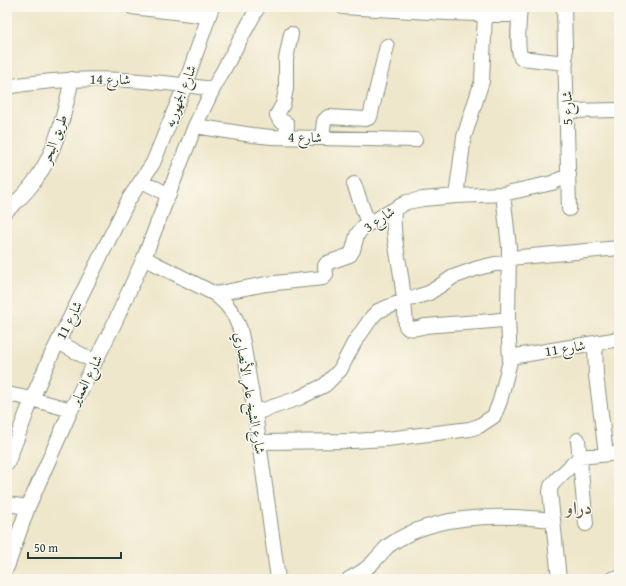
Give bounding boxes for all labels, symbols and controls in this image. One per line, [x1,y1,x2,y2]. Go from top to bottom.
street label: شارع الجمهوريه [159,62,203,131]
street label: شارع 14 [89,69,131,91]
street label: شارع 5 [557,91,579,125]
street label: طريق البحر [35,112,72,168]
street label: شارع 4 [288,127,322,149]
street label: شارع 3 [359,201,400,238]
street label: شارع 11 [51,297,89,344]
street label: شارع الشيخ عامر الأنصاري [226,330,271,456]
street label: شارع 11 [543,335,587,363]
street label: شارع العماير [64,351,109,411]
district label: دراو [564,494,592,521]
scale bar [28,534,121,560]
text: 50 m [34,539,58,556]

